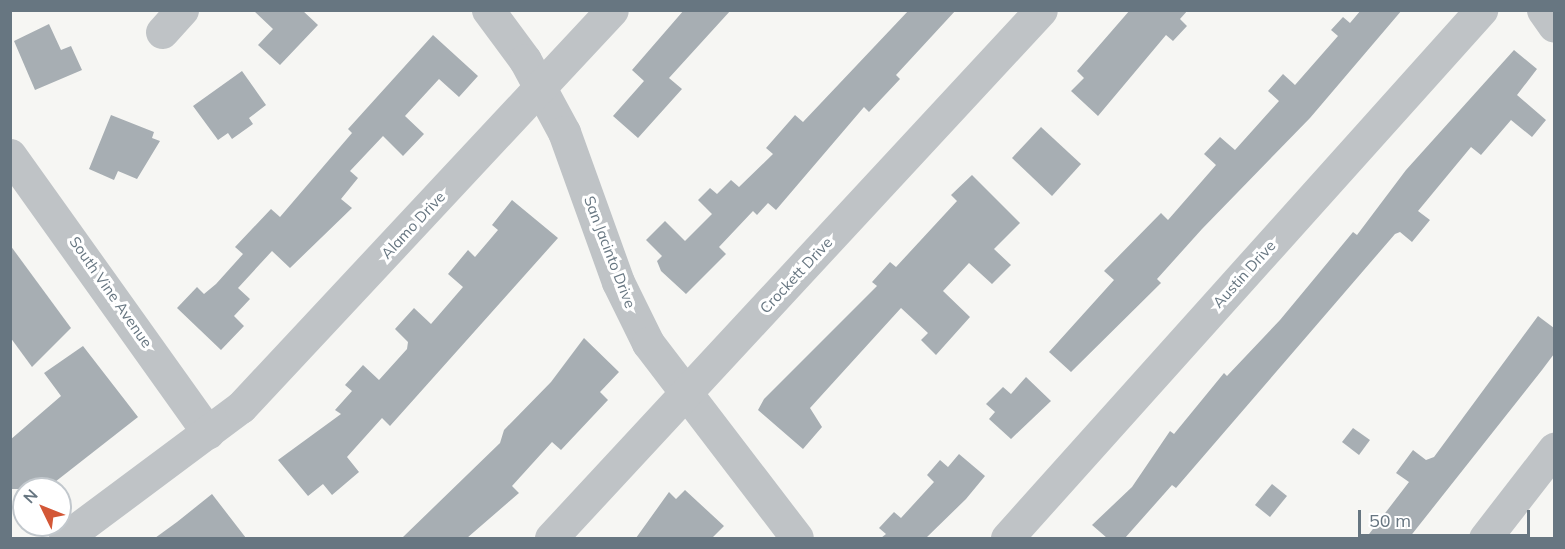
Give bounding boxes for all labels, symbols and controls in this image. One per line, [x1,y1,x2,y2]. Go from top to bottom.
street label: Alamo Drive [377,188,449,262]
street label: San Jacinto Drive [580,193,640,311]
street label: South Vine Avenue [66,233,156,351]
street label: Crockett Drive [756,233,836,317]
street label: Austin Drive [1209,236,1279,312]
north arrow [12,477,72,537]
text: N [19,485,42,507]
scale bar [1361,498,1534,536]
text: 50 m [1369,509,1411,532]

